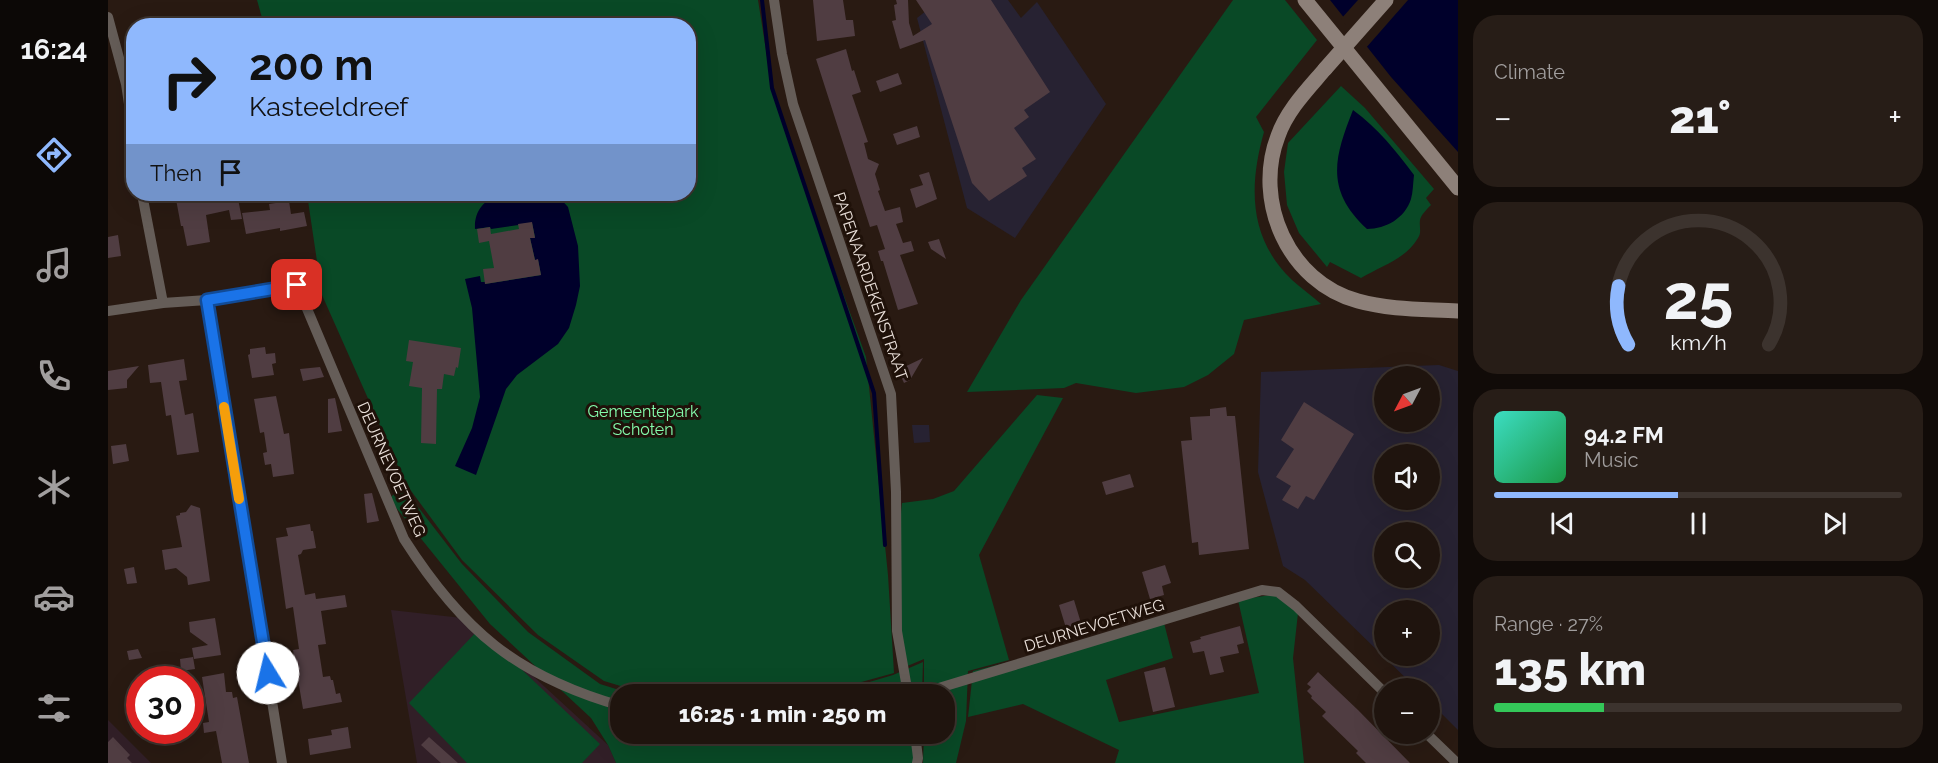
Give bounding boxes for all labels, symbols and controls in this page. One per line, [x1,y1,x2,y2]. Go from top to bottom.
text: 16:24 [20,34,88,65]
text: 200 m [249,41,373,90]
icon: right [150,42,228,120]
text: Climate [1494,60,1565,84]
text: Kasteeldreef [249,91,408,122]
text: 21° [1669,91,1731,144]
text: − [1494,98,1512,137]
text: + [1888,98,1902,137]
icon: directions [33,134,75,176]
icon: arrive [214,156,247,189]
text: Then [150,160,202,186]
street label: PAPENAARDEKENSTRAAT [829,190,912,383]
icon: music [33,244,75,286]
pin [271,259,322,310]
text: 25 [1663,260,1733,334]
icon: arrive [280,268,313,301]
text: km/h [1670,330,1726,355]
icon: phone [33,355,75,397]
north arrow [1374,366,1440,432]
map controls [1374,366,1440,744]
street label: DEURNEVOETWEG [353,399,430,540]
park label: Gemeentepark Schoten [588,402,699,439]
text: 94.2 FM [1584,422,1664,448]
button: sound [1374,444,1440,510]
text: Music [1584,448,1638,472]
icon: climate [33,466,75,508]
icon: previous [1546,507,1579,540]
icon: pause [1682,507,1715,540]
icon: next [1818,507,1851,540]
button: search [1374,522,1440,588]
icon: car [33,576,75,618]
street label: DEURNEVOETWEG [1022,595,1166,656]
button: + [1374,600,1440,666]
text: Range · 27% [1494,612,1603,636]
position arrow [236,641,300,705]
text: 135 km [1494,643,1646,696]
speed limit sign: 30 [126,666,204,744]
button: − [1374,678,1440,744]
icon: filters [33,687,75,729]
text: 16:25 · 1 min · 250 m [679,701,886,727]

